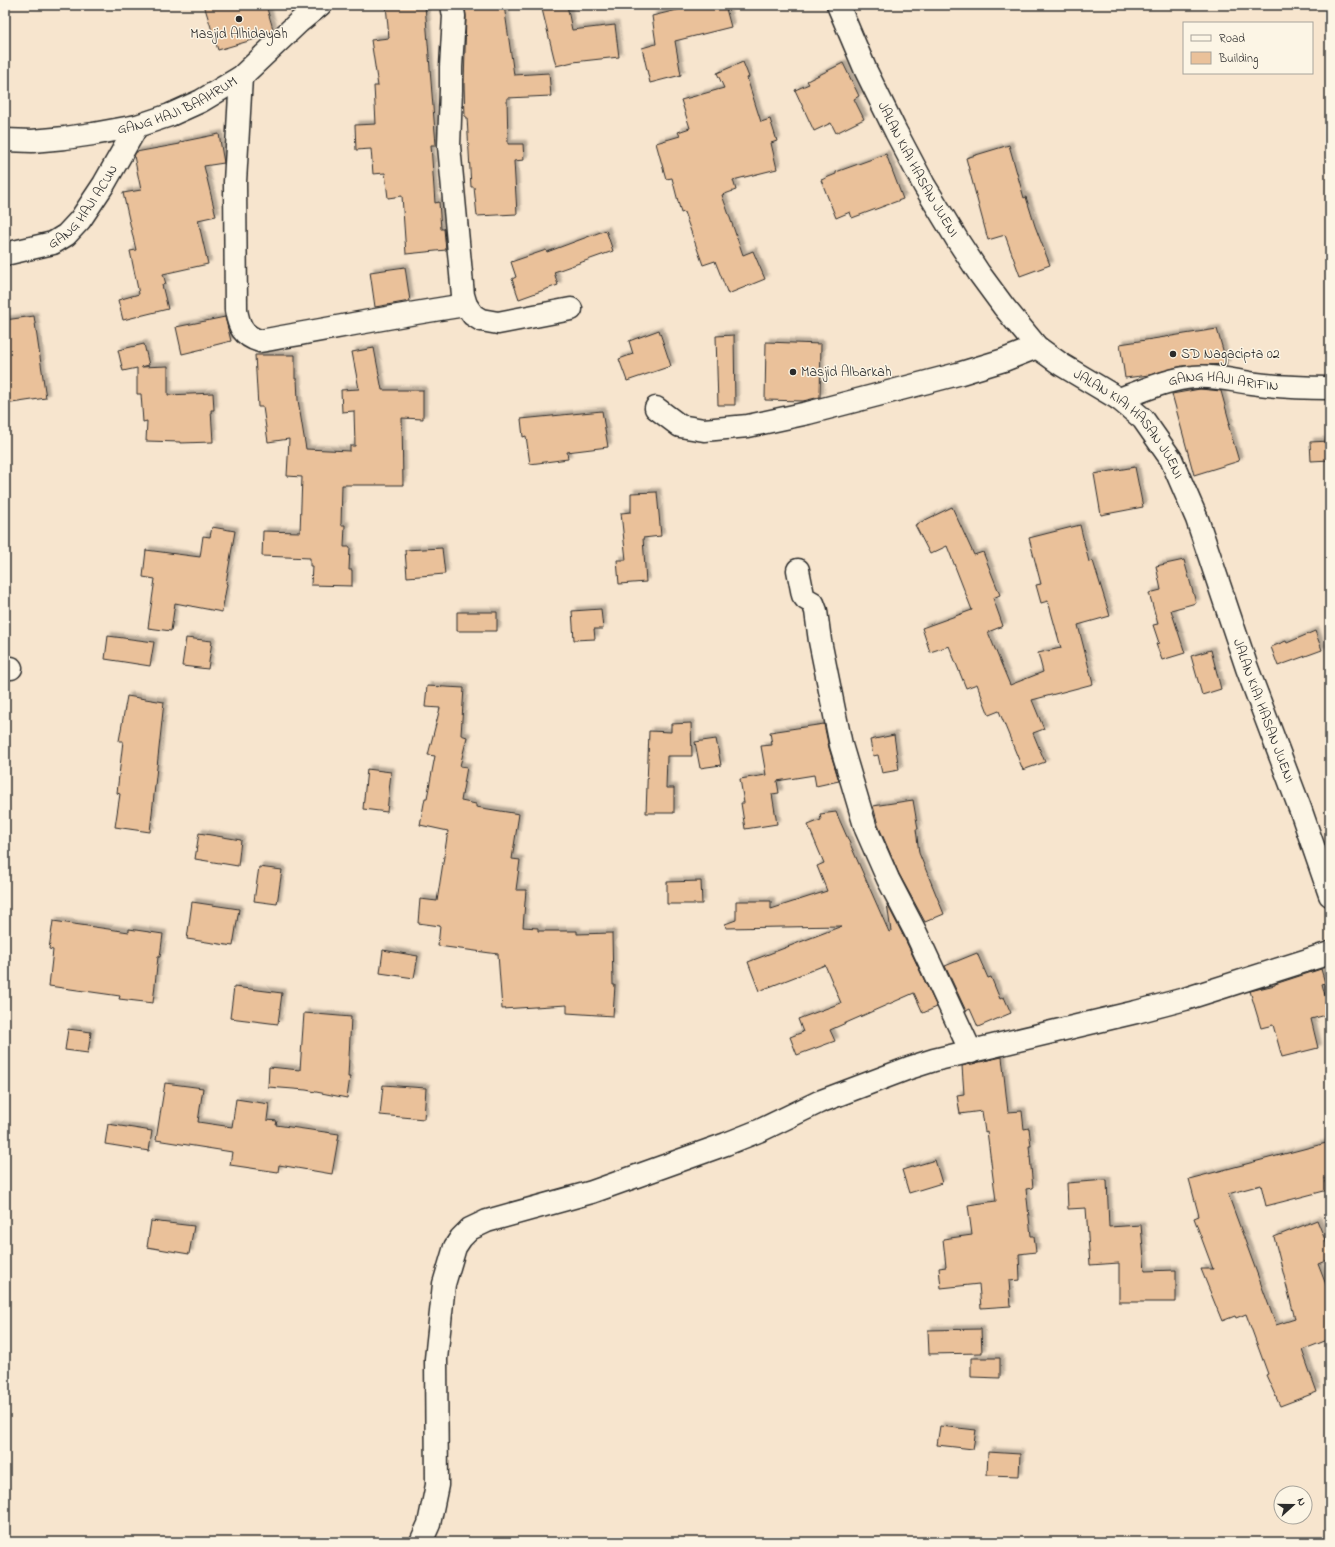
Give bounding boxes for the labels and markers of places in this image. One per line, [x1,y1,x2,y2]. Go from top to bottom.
marker: Masjid Alhidayah [234,14,244,24]
place label: Masjid Alhidayah [190,24,288,46]
place label: SD Nagacipta 02 [1181,344,1280,366]
marker: SD Nagacipta 02 [1168,349,1178,359]
place label: Masjid Albarkah [801,362,891,383]
marker: Masjid Albarkah [788,367,798,377]

